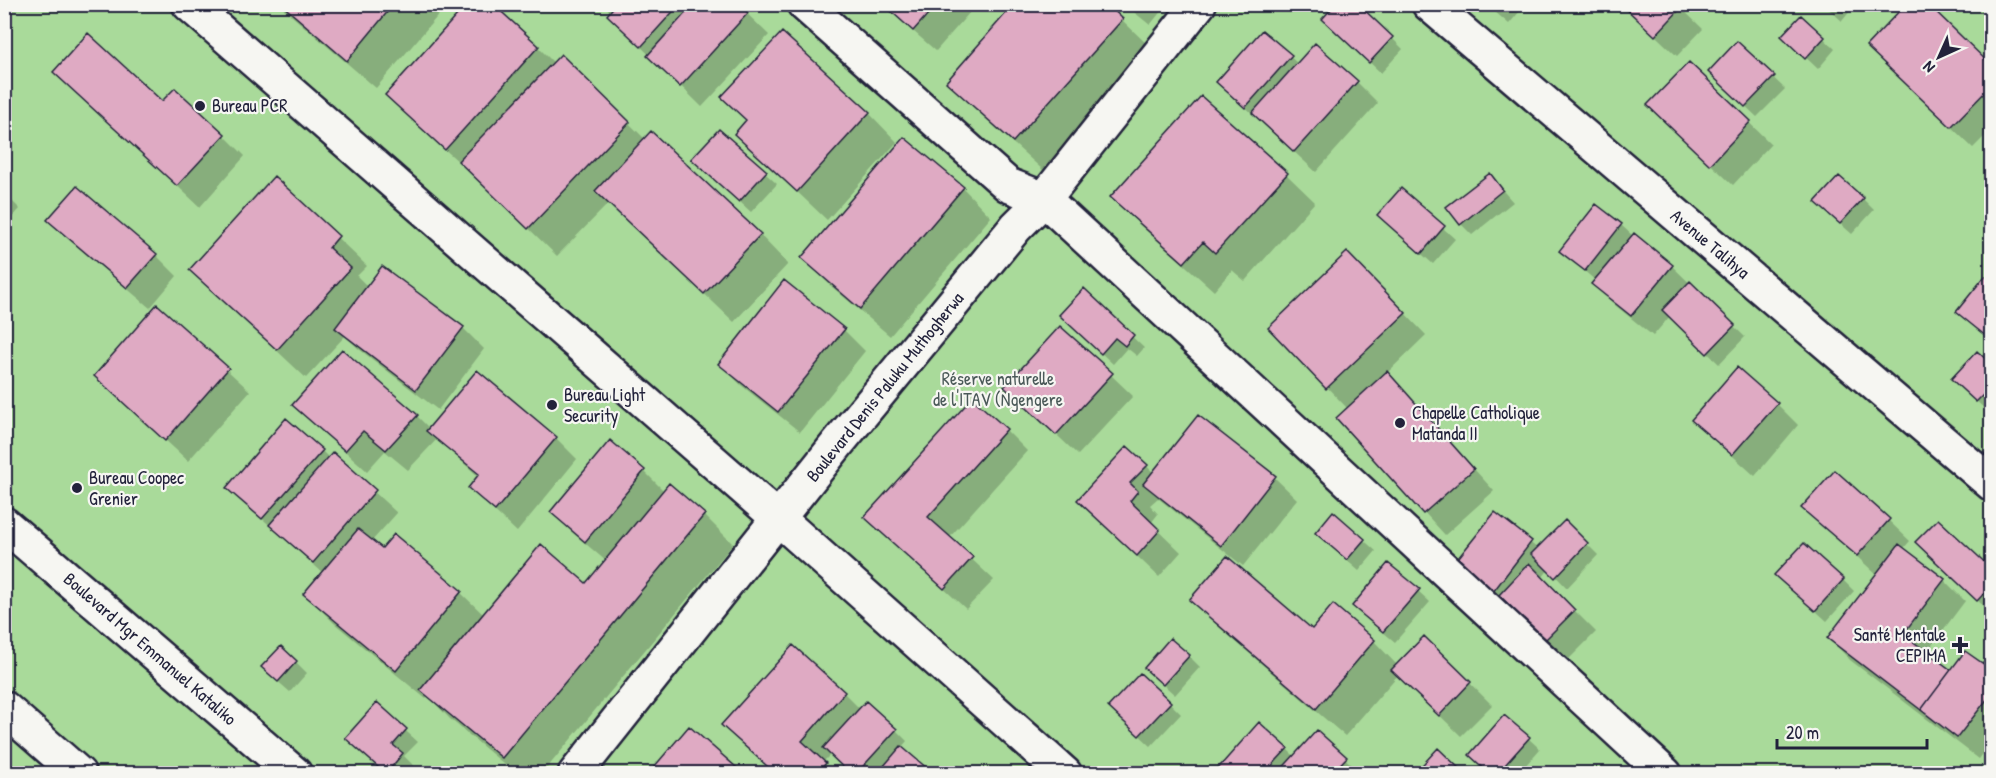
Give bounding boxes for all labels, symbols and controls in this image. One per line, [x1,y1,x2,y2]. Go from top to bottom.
north arrow [1909,27,1969,87]
text: N [1917,56,1939,78]
place label: Bureau PCR [212,93,288,118]
marker: Bureau PCR [193,99,207,113]
street label: Avenue Talihya [1665,203,1755,284]
street label: Boulevard Denis Paluku Muthogherwa [800,287,969,487]
park label: Réserve naturelle de l'ITAV (Ngengere [933,366,1063,412]
place label: Bureau Light Security [564,382,646,428]
marker: Bureau Light Security [545,398,559,412]
place label: Chapelle Catholique Matanda II [1412,400,1540,446]
marker: Chapelle Catholique Matanda II [1393,416,1407,430]
place label: Bureau Coopec Grenier [89,465,184,511]
marker: Bureau Coopec Grenier [70,481,84,495]
street label: Boulevard Mgr Emmanuel Kataliko [58,566,242,731]
place label: Santé Mentale CEPIMA [1854,622,1946,668]
marker: Santé Mentale CEPIMA [1951,636,1969,654]
scale bar [1777,712,1927,750]
text: 20 m [1786,720,1819,745]

